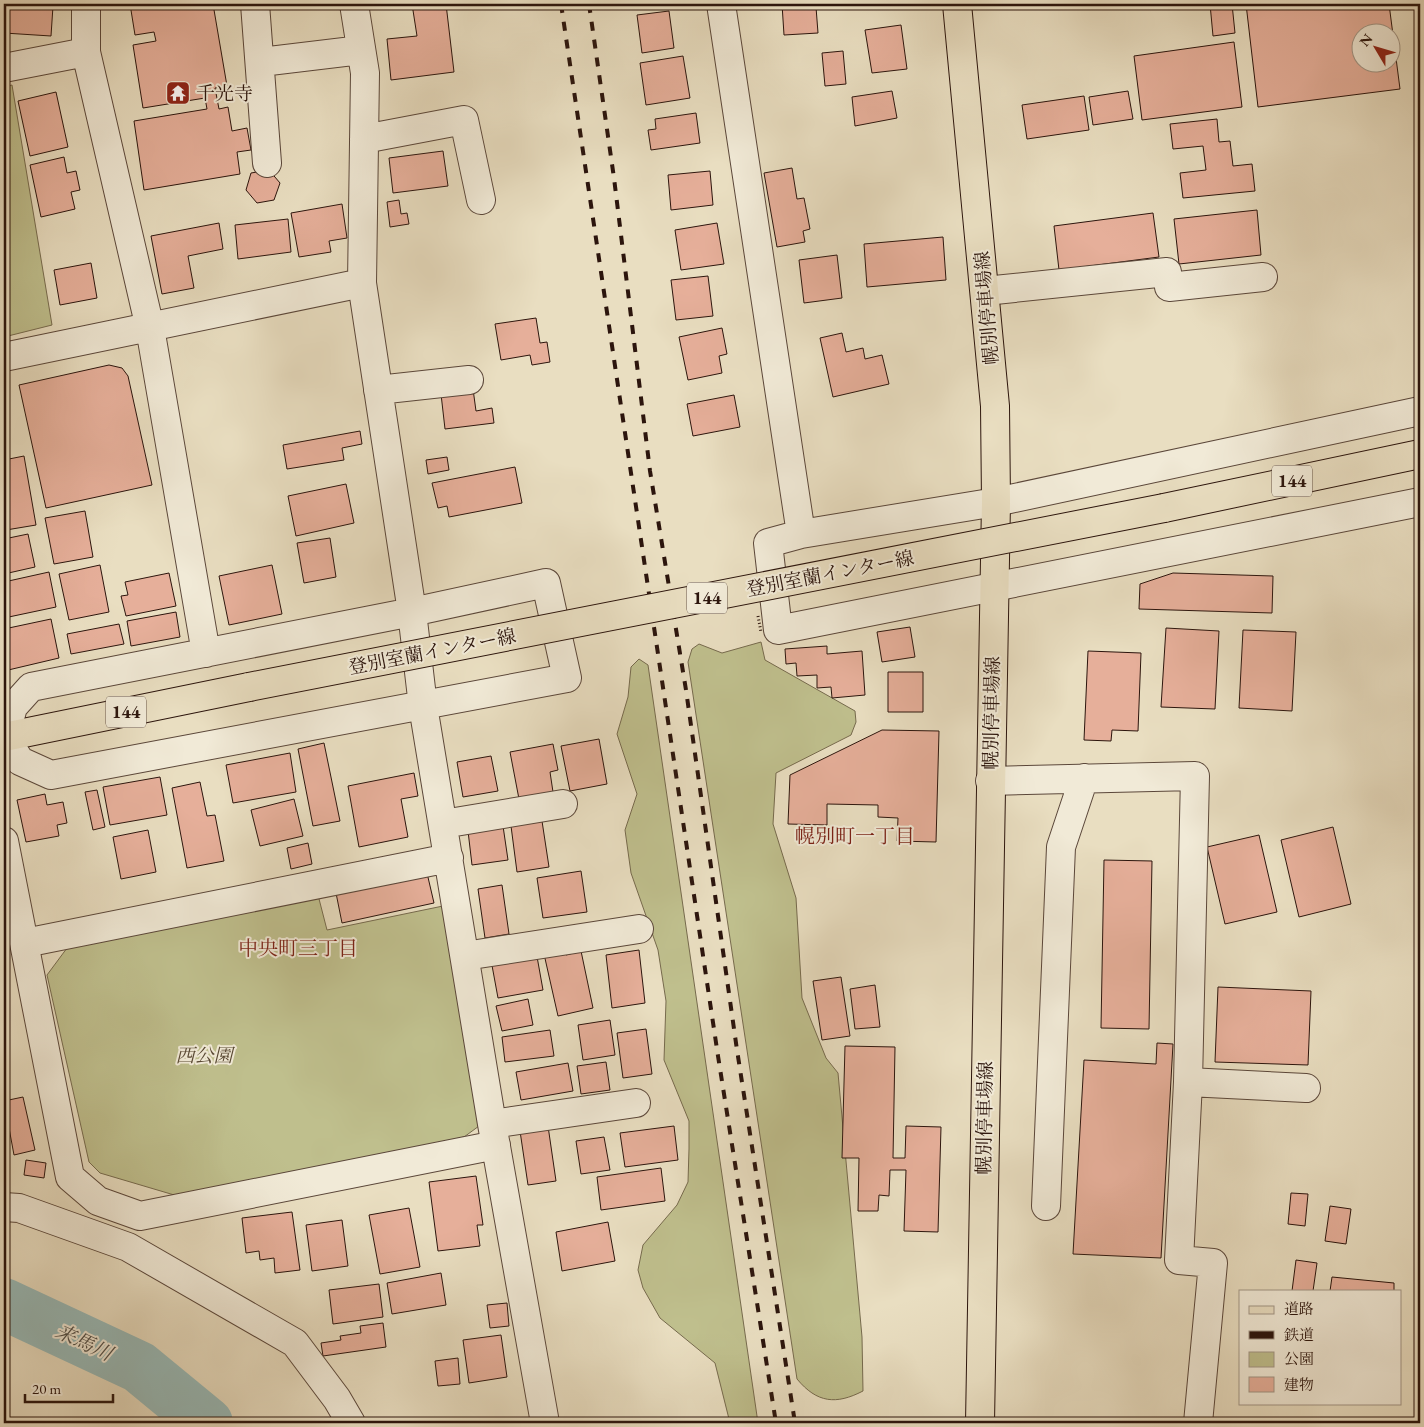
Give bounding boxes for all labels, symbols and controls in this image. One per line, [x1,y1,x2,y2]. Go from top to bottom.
north arrow [1352,22,1402,72]
text: N [1355,29,1377,50]
temple icon: 千光寺 [165,80,191,106]
place label: 千光寺 [196,81,253,106]
street label: 幌別停車場線 [969,250,1004,366]
road number: 144 [1272,466,1312,496]
street label: 登別室蘭インター線 [744,545,916,602]
road number: 144 [687,582,727,614]
street label: 登別室蘭インター線 [346,623,518,680]
street label: 幌別停車場線 [978,656,1005,770]
road number: 144 [106,696,146,728]
district label: 幌別町一丁目 [795,823,915,849]
district label: 中央町三丁目 [238,935,358,961]
park label: 西公園 [175,1043,235,1068]
street label: 幌別停車場線 [971,1061,998,1175]
legend [1239,1290,1402,1404]
text: 道路 [1284,1299,1314,1318]
water label: 来馬川 [51,1318,118,1367]
text: 鉄道 [1284,1325,1314,1344]
text: 公園 [1284,1349,1314,1368]
scale bar [25,1372,112,1404]
text: 建物 [1284,1375,1314,1394]
text: 20 m [32,1379,61,1398]

